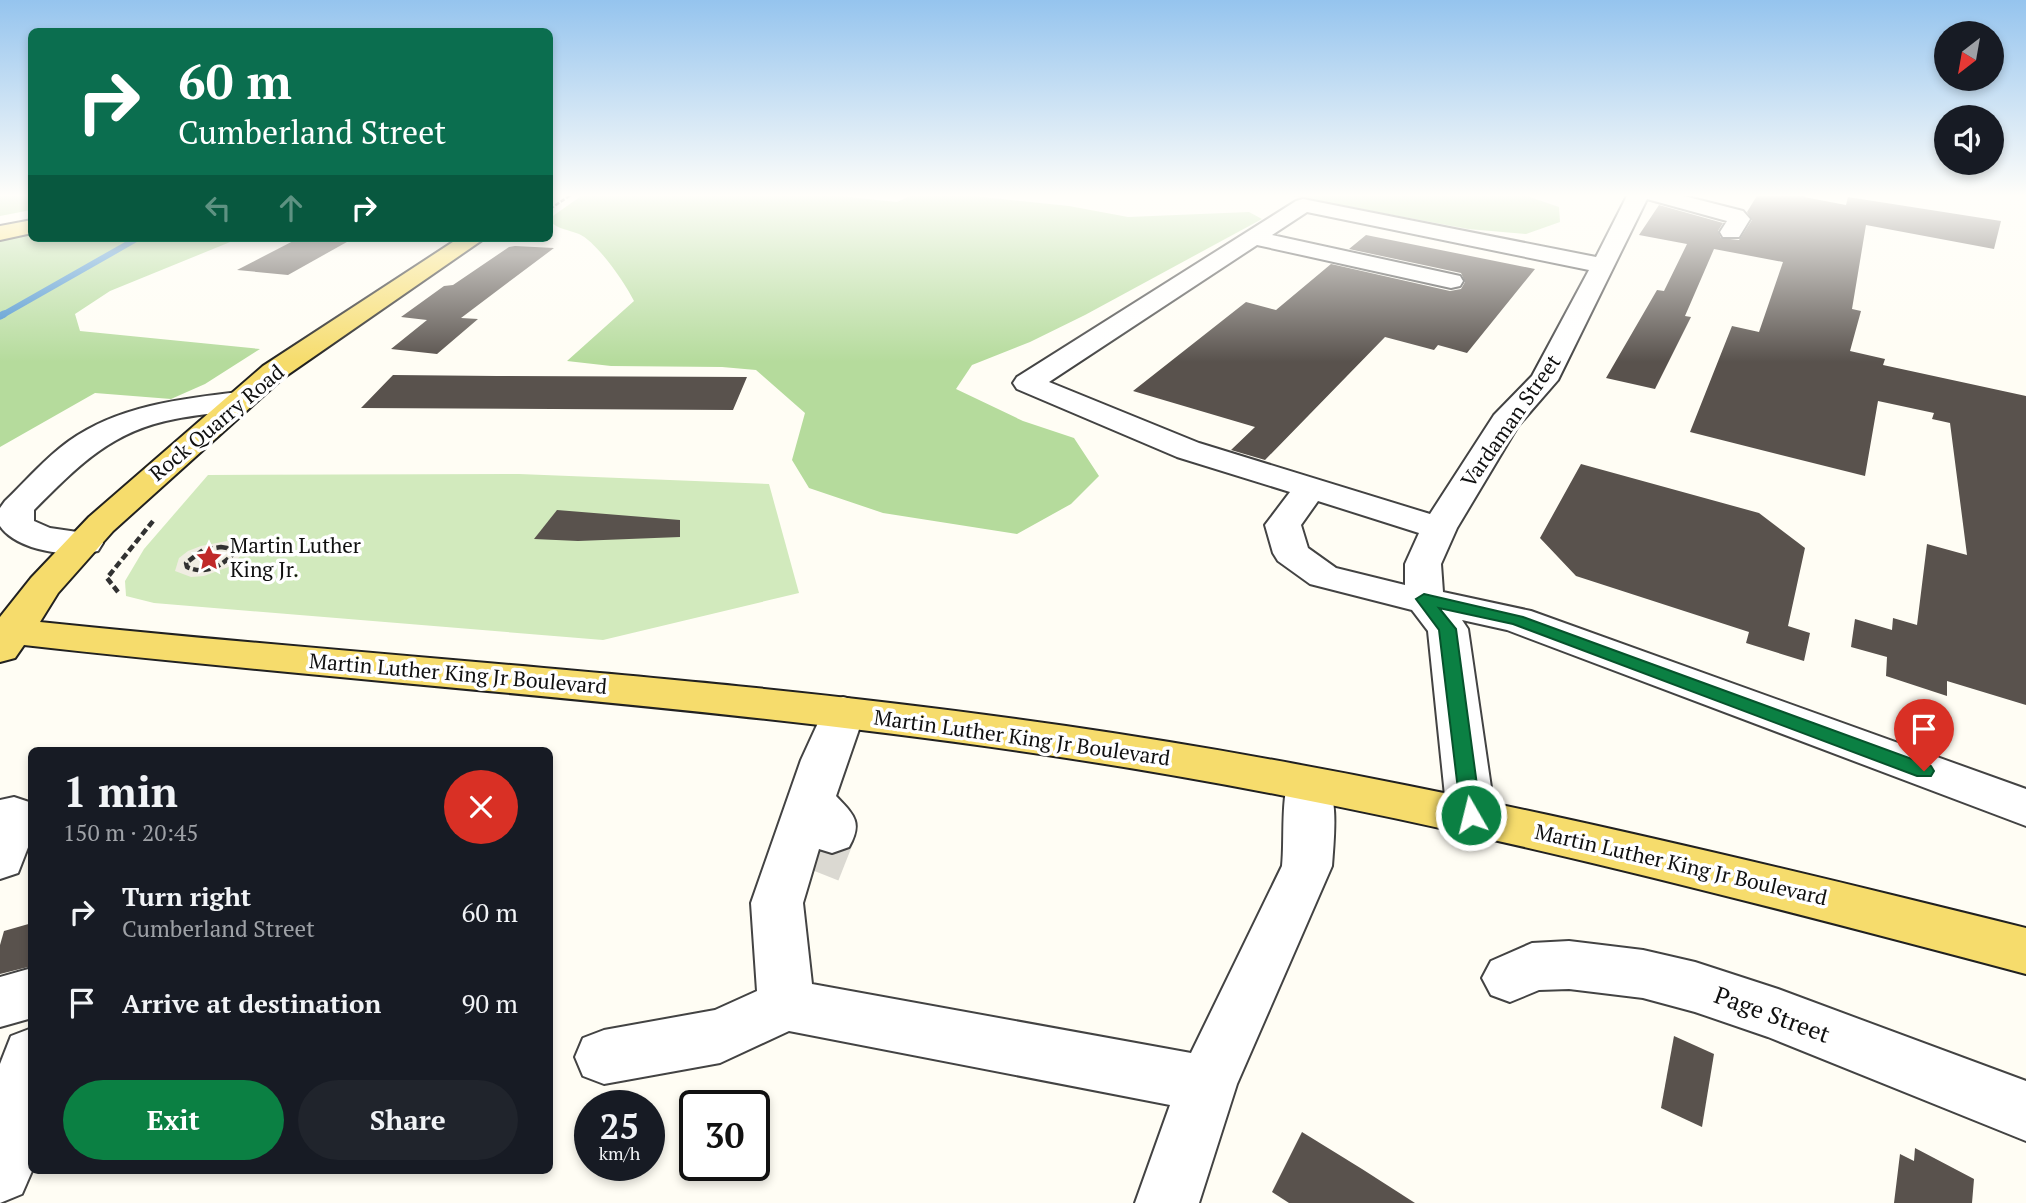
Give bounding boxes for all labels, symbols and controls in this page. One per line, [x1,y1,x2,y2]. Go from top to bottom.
north arrow [1934,21,2004,91]
map controls [1934,21,2004,175]
text: 60 m [178,48,292,113]
icon: right [63,56,154,147]
button: sound [1934,105,2004,175]
text: Cumberland Street [178,111,446,153]
icon: left [199,189,237,227]
icon: ahead [272,189,310,227]
icon: right [345,189,383,227]
street label: Vardaman Street [1454,348,1566,492]
street label: Rock Quarry Road [143,357,290,487]
place label: Martin Luther King Jr. [230,531,361,583]
place icon: Martin Luther King Jr. [194,543,224,573]
street label: Martin Luther King Jr Boulevard [308,646,609,700]
pin [1894,699,1954,771]
street label: Martin Luther King Jr Boulevard [872,702,1172,772]
icon: arrive [1905,710,1943,748]
text: 1 min [63,763,178,819]
button: close [444,770,518,844]
position arrow [1434,778,1508,852]
text: 150 m · 20:45 [63,817,198,848]
street label: Martin Luther King Jr Boulevard [1532,817,1830,911]
text: Turn right [122,879,251,913]
icon: right [63,893,101,931]
text: 60 m [462,895,518,929]
text: Cumberland Street [122,913,315,944]
street label: Page Street [1710,978,1835,1050]
icon: arrive [63,984,101,1022]
text: Arrive at destination [122,986,381,1020]
text: 90 m [462,986,518,1020]
button: Exit [63,1080,284,1160]
button: Share [298,1080,518,1160]
speed limit sign: 30 [679,1090,770,1181]
text: 25 [600,1103,639,1149]
text: km/h [599,1141,640,1165]

